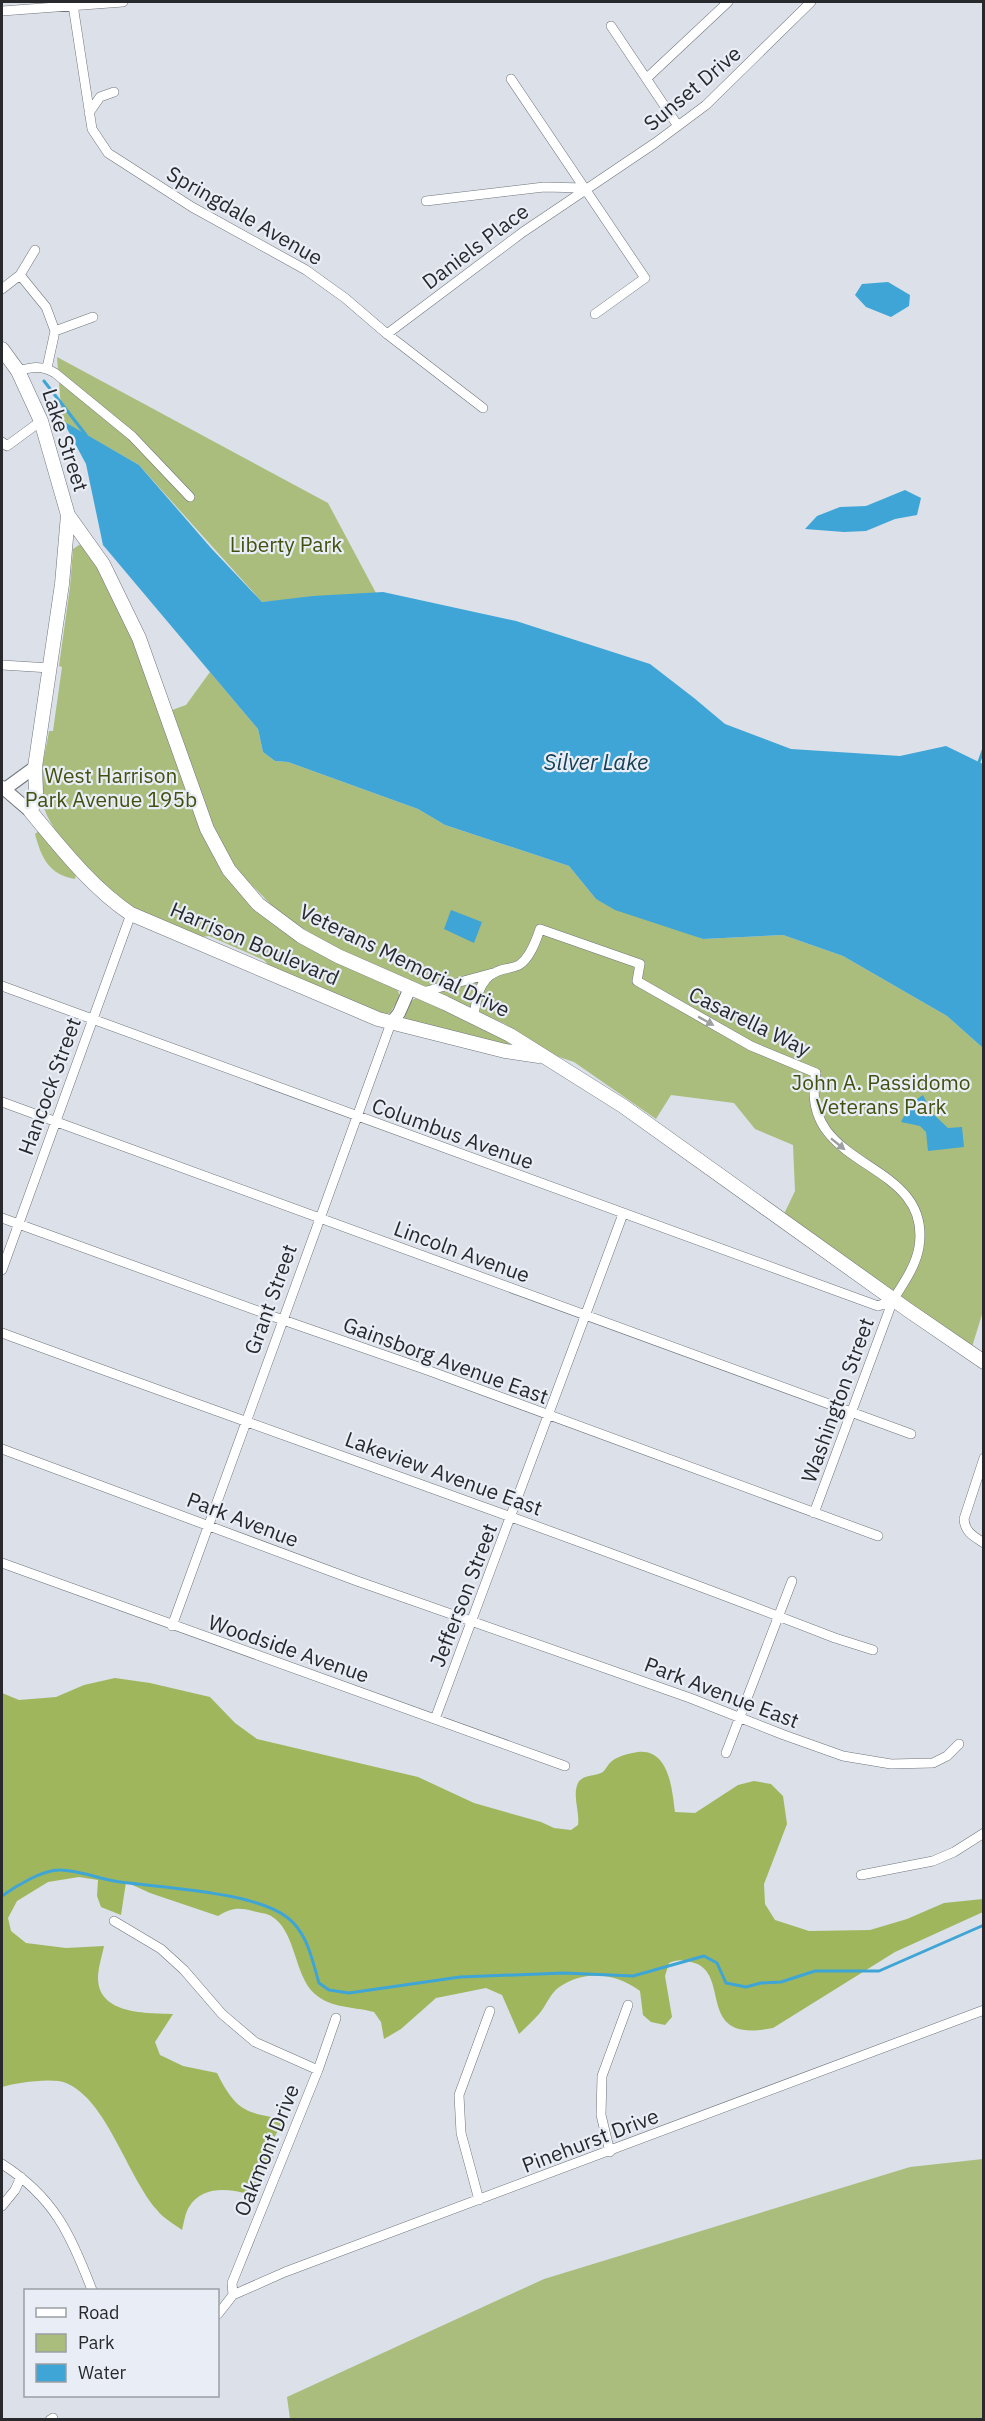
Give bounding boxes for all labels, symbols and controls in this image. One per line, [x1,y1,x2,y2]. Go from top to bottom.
street label: Sunset Drive [637,39,747,137]
street label: Springdale Avenue [162,159,328,271]
street label: Daniels Place [416,197,534,295]
street label: Lake Street [36,385,96,495]
park label: Liberty Park [230,530,342,558]
water label: Silver Lake [544,747,648,776]
park label: West Harrison Park Avenue 195b [25,761,197,813]
street label: Harrison Boulevard [166,895,344,991]
street label: Veterans Memorial Drive [295,897,515,1023]
street label: Casarella Way [684,979,816,1063]
street label: Hancock Street [11,1013,87,1159]
one-way arrow [697,1016,714,1026]
park label: John A. Passidomo Veterans Park [791,1068,971,1120]
street label: Columbus Avenue [368,1091,538,1175]
one-way arrow [830,1137,846,1150]
street label: Lincoln Avenue [390,1213,534,1289]
street label: Grant Street [237,1240,303,1358]
street label: Gainsborg Avenue East [340,1310,552,1410]
street label: Washington Street [794,1314,880,1486]
street label: Lakeview Avenue East [342,1424,546,1522]
street label: Park Avenue [183,1485,303,1553]
street label: Jefferson Street [423,1519,503,1671]
street label: Woodside Avenue [205,1607,373,1689]
street label: Park Avenue East [641,1650,803,1734]
street label: Oakmont Drive [227,2080,305,2220]
street label: Pinehurst Drive [518,2101,662,2179]
legend [24,2289,219,2397]
text: Road [78,2301,119,2324]
text: Park [78,2331,115,2354]
text: Water [78,2361,127,2384]

